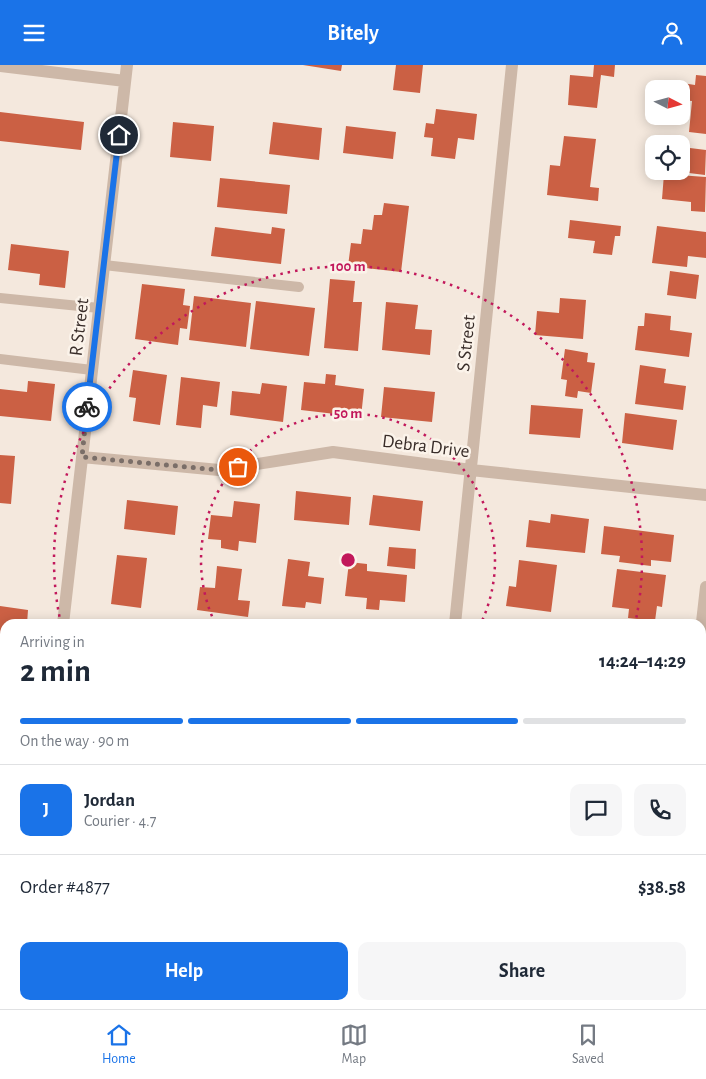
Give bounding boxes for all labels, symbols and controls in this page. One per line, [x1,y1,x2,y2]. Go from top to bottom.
icon: menu [20,19,48,47]
icon: person [658,19,686,47]
text: Bitely [327,22,379,44]
north arrow [645,80,690,125]
map controls [645,80,690,180]
pin [98,114,140,156]
icon: home [105,121,133,149]
button: locate [645,135,690,180]
text: 100 m [330,259,366,274]
street label: R Street [67,297,92,357]
street label: S Street [454,314,479,372]
courier [62,382,112,432]
icon: bike [73,393,101,421]
text: 50 m [334,406,362,421]
street label: Debra Drive [381,432,471,461]
pin [217,446,259,488]
icon: bag [224,453,252,481]
centre of rings [339,551,357,569]
text: Arriving in [20,634,85,650]
text: 14:24–14:29 [599,652,686,671]
text: 2 min [20,655,91,687]
text: On the way · 90 m [20,733,129,749]
button: chat [570,784,622,836]
button: phone [634,784,686,836]
text: Jordan [84,791,135,810]
text: J [43,800,49,819]
text: Courier · 4.7 [84,813,156,829]
text: Order #4877 [20,878,110,897]
text: $38.58 [638,878,686,897]
button: Help [20,942,348,1000]
button: Share [358,942,686,1000]
tab: Home [102,1021,136,1068]
tab: Map [340,1021,368,1068]
tab: Saved [572,1021,604,1068]

